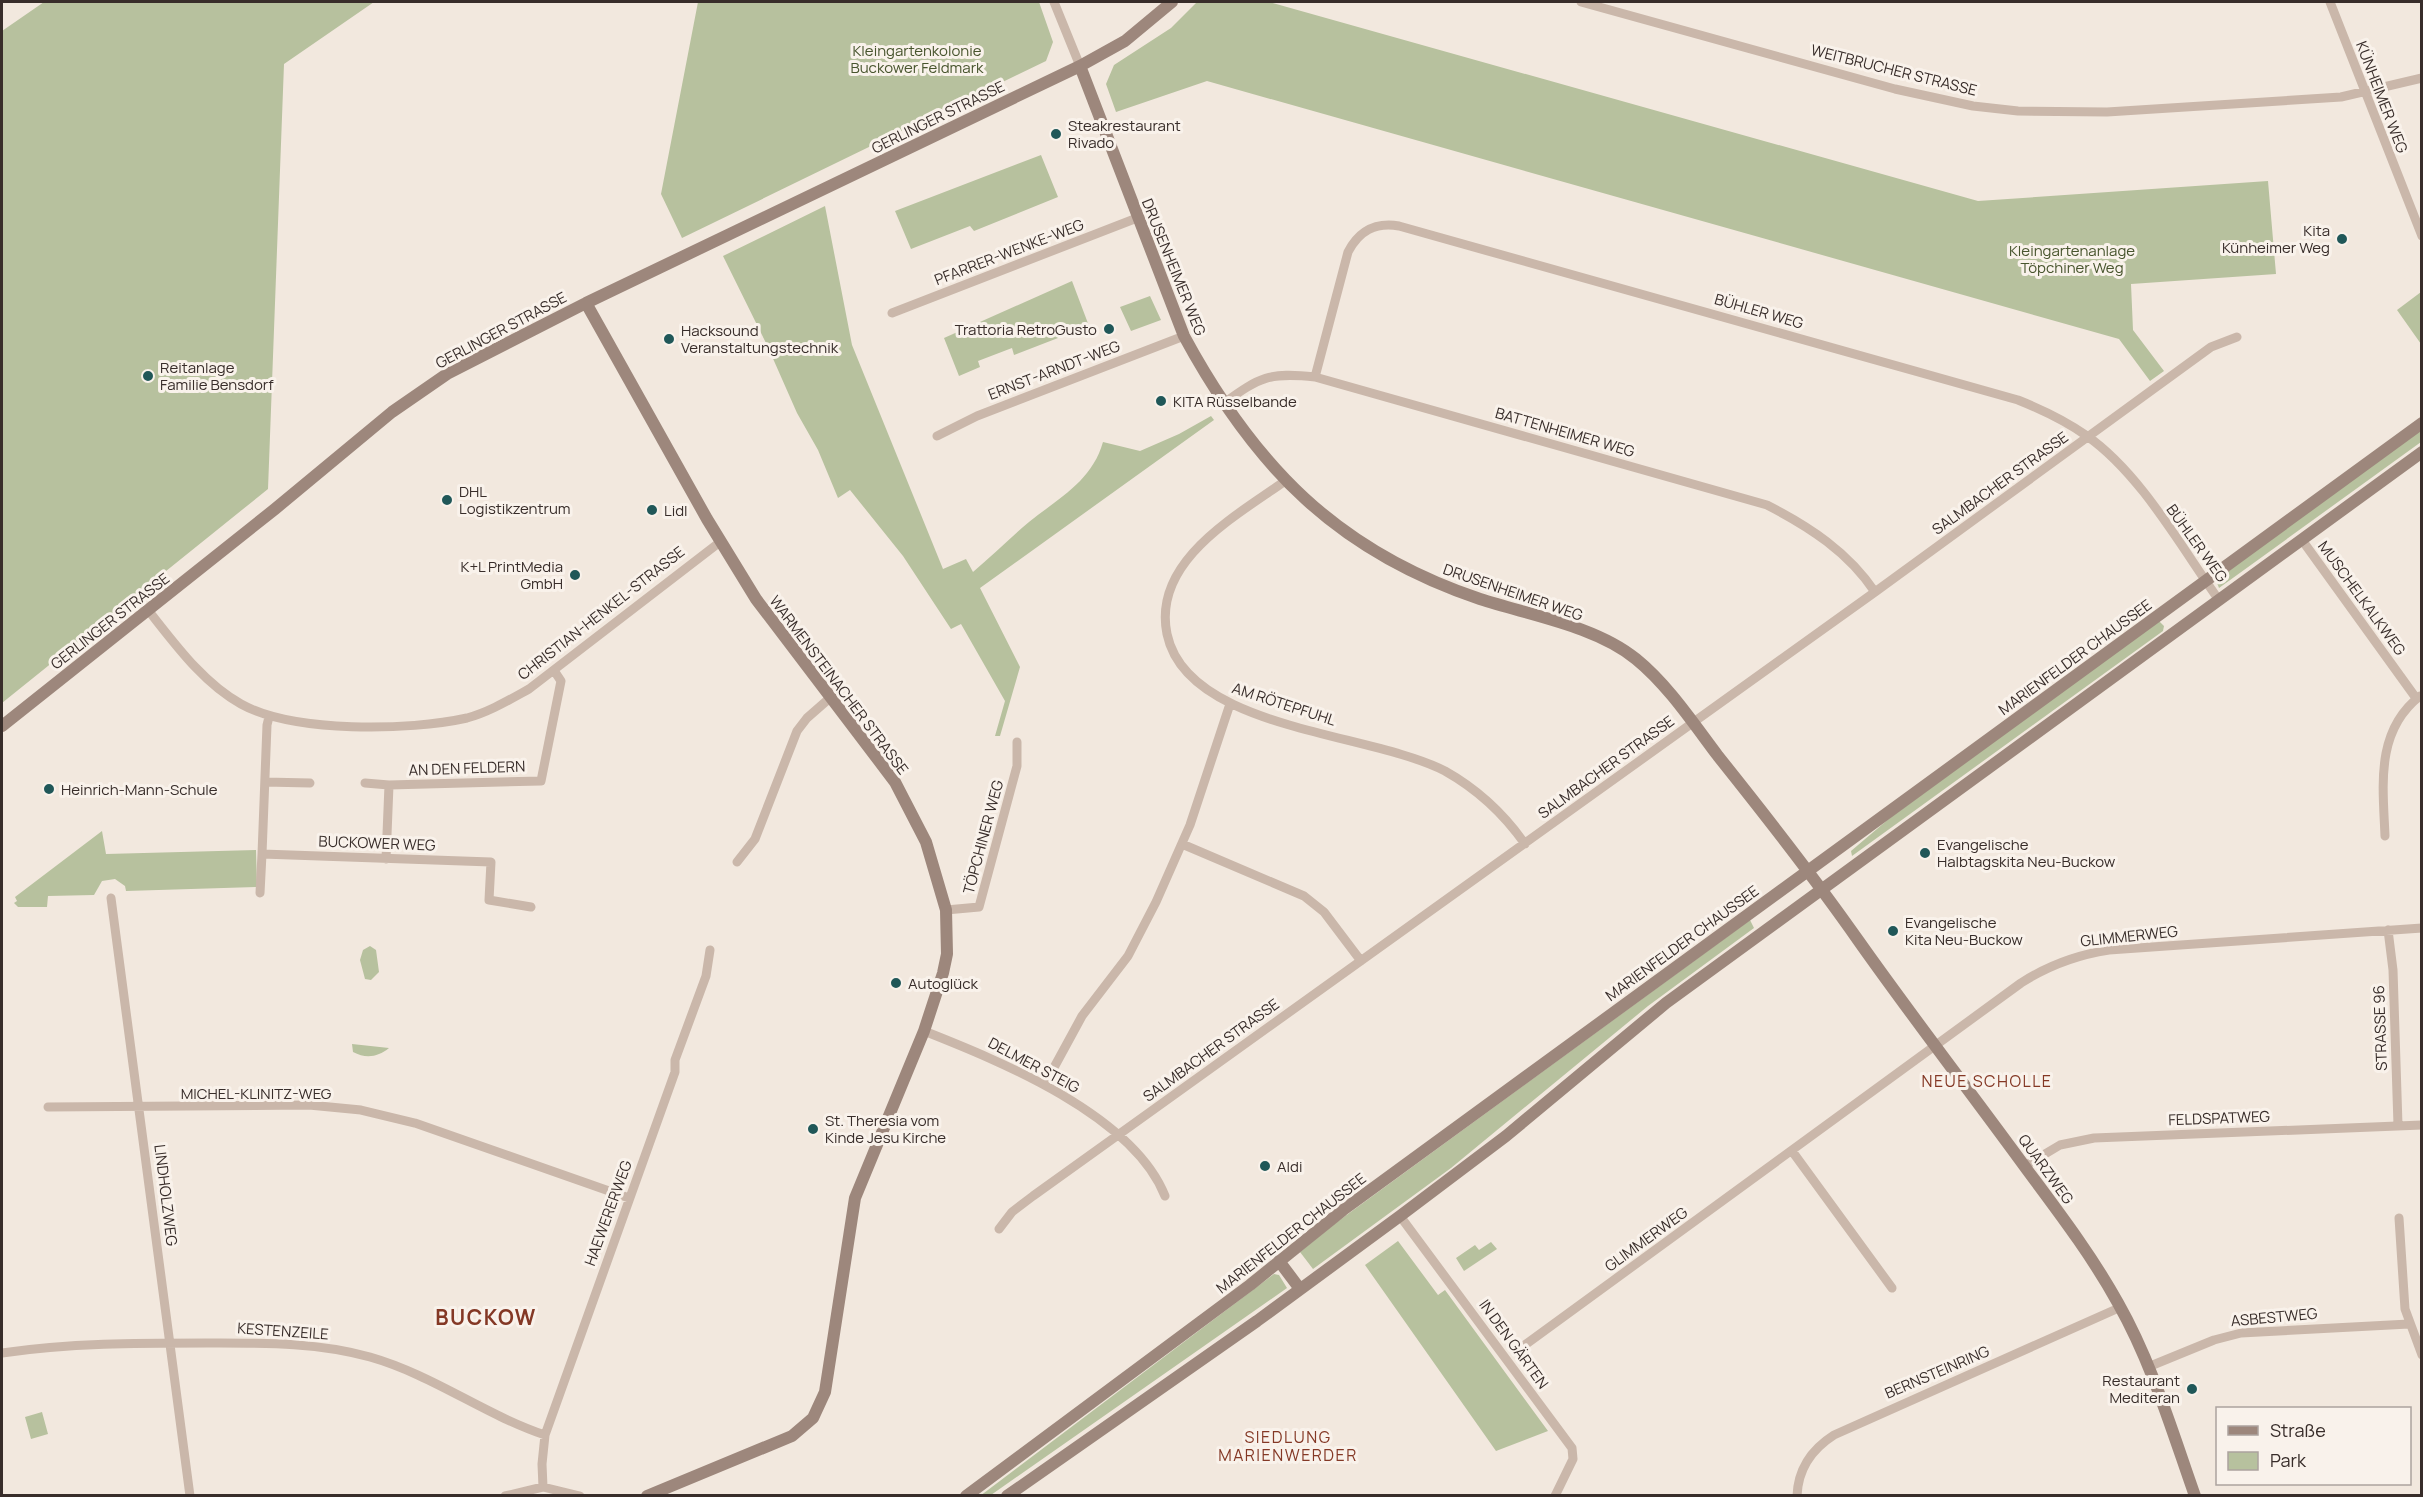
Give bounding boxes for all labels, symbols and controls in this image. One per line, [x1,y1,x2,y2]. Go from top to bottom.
street label: KÜNHEIMER WEG [2351,38,2413,156]
street label: WEITBRUCHER STRASSE [1809,39,1979,101]
park label: Kleingartenkolonie Buckower Feldmark [850,40,984,78]
street label: GERLINGER STRASSE [868,76,1008,158]
place label: Steakrestaurant Rivado [1068,115,1181,153]
marker: Steakrestaurant Rivado [1049,127,1063,141]
street label: DRUSENHEIMER WEG [1137,195,1211,339]
street label: PFARRER-WENKE-WEG [931,214,1087,290]
place label: Kita Künheimer Weg [2222,220,2330,258]
marker: Kita Künheimer Weg [2335,232,2349,246]
park label: Kleingartenanlage Töpchiner Weg [2009,240,2135,278]
street label: GERLINGER STRASSE [432,287,570,373]
street label: BÜHLER WEG [1712,288,1806,334]
place label: Trattoria RetroGusto [955,319,1097,340]
place label: Hacksound Veranstaltungstechnik [681,320,839,358]
marker: Trattoria RetroGusto [1102,322,1116,336]
marker: Hacksound Veranstaltungstechnik [662,332,676,346]
street label: ERNST-ARNDT-WEG [985,335,1123,405]
place label: Reitanlage Familie Bensdorf [160,357,274,395]
marker: Reitanlage Familie Bensdorf [141,369,155,383]
place label: KITA Rüsselbande [1173,391,1297,412]
marker: KITA Rüsselbande [1154,394,1168,408]
street label: BATTENHEIMER WEG [1493,402,1638,462]
street label: SALMBACHER STRASSE [1928,426,2072,540]
place label: DHL Logistikzentrum [459,481,571,519]
marker: DHL Logistikzentrum [440,493,454,507]
place label: Lidl [664,500,688,521]
street label: BÜHLER WEG [2162,500,2233,586]
marker: Lidl [645,503,659,517]
street label: MUSCHELKALKWEG [2313,536,2411,660]
street label: CHRISTIAN-HENKEL-STRASSE [513,541,689,685]
place label: K+L PrintMedia GmbH [461,556,563,594]
street label: DRUSENHEIMER WEG [1440,558,1586,626]
street label: GERLINGER STRASSE [46,568,174,674]
marker: K+L PrintMedia GmbH [568,568,582,582]
street label: WARMENSTEINACHER STRASSE [765,591,913,779]
street label: MARIENFELDER CHAUSSEE [1994,594,2156,720]
street label: AM RÖTEPFUHL [1230,677,1339,731]
street label: SALMBACHER STRASSE [1534,710,1678,824]
street label: AN DEN FELDERN [408,755,526,781]
street label: TÖPCHINER WEG [958,777,1008,896]
place label: Heinrich-Mann-Schule [61,779,218,800]
marker: Heinrich-Mann-Schule [42,782,56,796]
street label: BUCKOWER WEG [318,830,436,856]
place label: Evangelische Halbtagskita Neu-Buckow [1937,834,2116,872]
marker: Evangelische Halbtagskita Neu-Buckow [1918,846,1932,860]
street label: MARIENFELDER CHAUSSEE [1601,880,1763,1006]
place label: Evangelische Kita Neu-Buckow [1905,912,2023,950]
street label: GLIMMERWEG [2079,920,2179,952]
marker: Evangelische Kita Neu-Buckow [1886,924,1900,938]
place label: Autoglück [908,973,979,994]
marker: Autoglück [889,976,903,990]
street label: STRASSE 96 [2368,985,2392,1071]
street label: SALMBACHER STRASSE [1139,993,1283,1107]
street label: DELMER STEIG [985,1032,1084,1098]
district label: NEUE SCHOLLE [1922,1070,2052,1092]
street label: MICHEL-KLINITZ-WEG [181,1083,332,1104]
street label: FELDSPATWEG [2168,1106,2271,1130]
place label: St. Theresia vom Kinde Jesu Kirche [825,1110,946,1148]
marker: St. Theresia vom Kinde Jesu Kirche [806,1122,820,1136]
street label: QUARZWEG [2013,1130,2079,1209]
street label: LINDHOLZWEG [149,1143,183,1247]
place label: Aldi [1277,1156,1302,1177]
street label: HAEWERERWEG [579,1157,637,1269]
marker: Aldi [1258,1159,1272,1173]
street label: MARIENFELDER CHAUSSEE [1212,1168,1370,1298]
street label: GLIMMERWEG [1600,1202,1692,1276]
street label: IN DEN GÄRTEN [1474,1295,1554,1393]
district label: BUCKOW [435,1303,537,1331]
street label: ASBESTWEG [2230,1303,2319,1331]
street label: KESTENZEILE [237,1317,329,1345]
street label: BERNSTEINRING [1881,1340,1993,1404]
place label: Restaurant Mediteran [2102,1370,2180,1408]
marker: Restaurant Mediteran [2185,1382,2199,1396]
legend [2216,1407,2411,1485]
text: Straße [2270,1418,2326,1442]
district label: SIEDLUNG MARIENWERDER [1218,1426,1358,1466]
text: Park [2270,1448,2307,1472]

